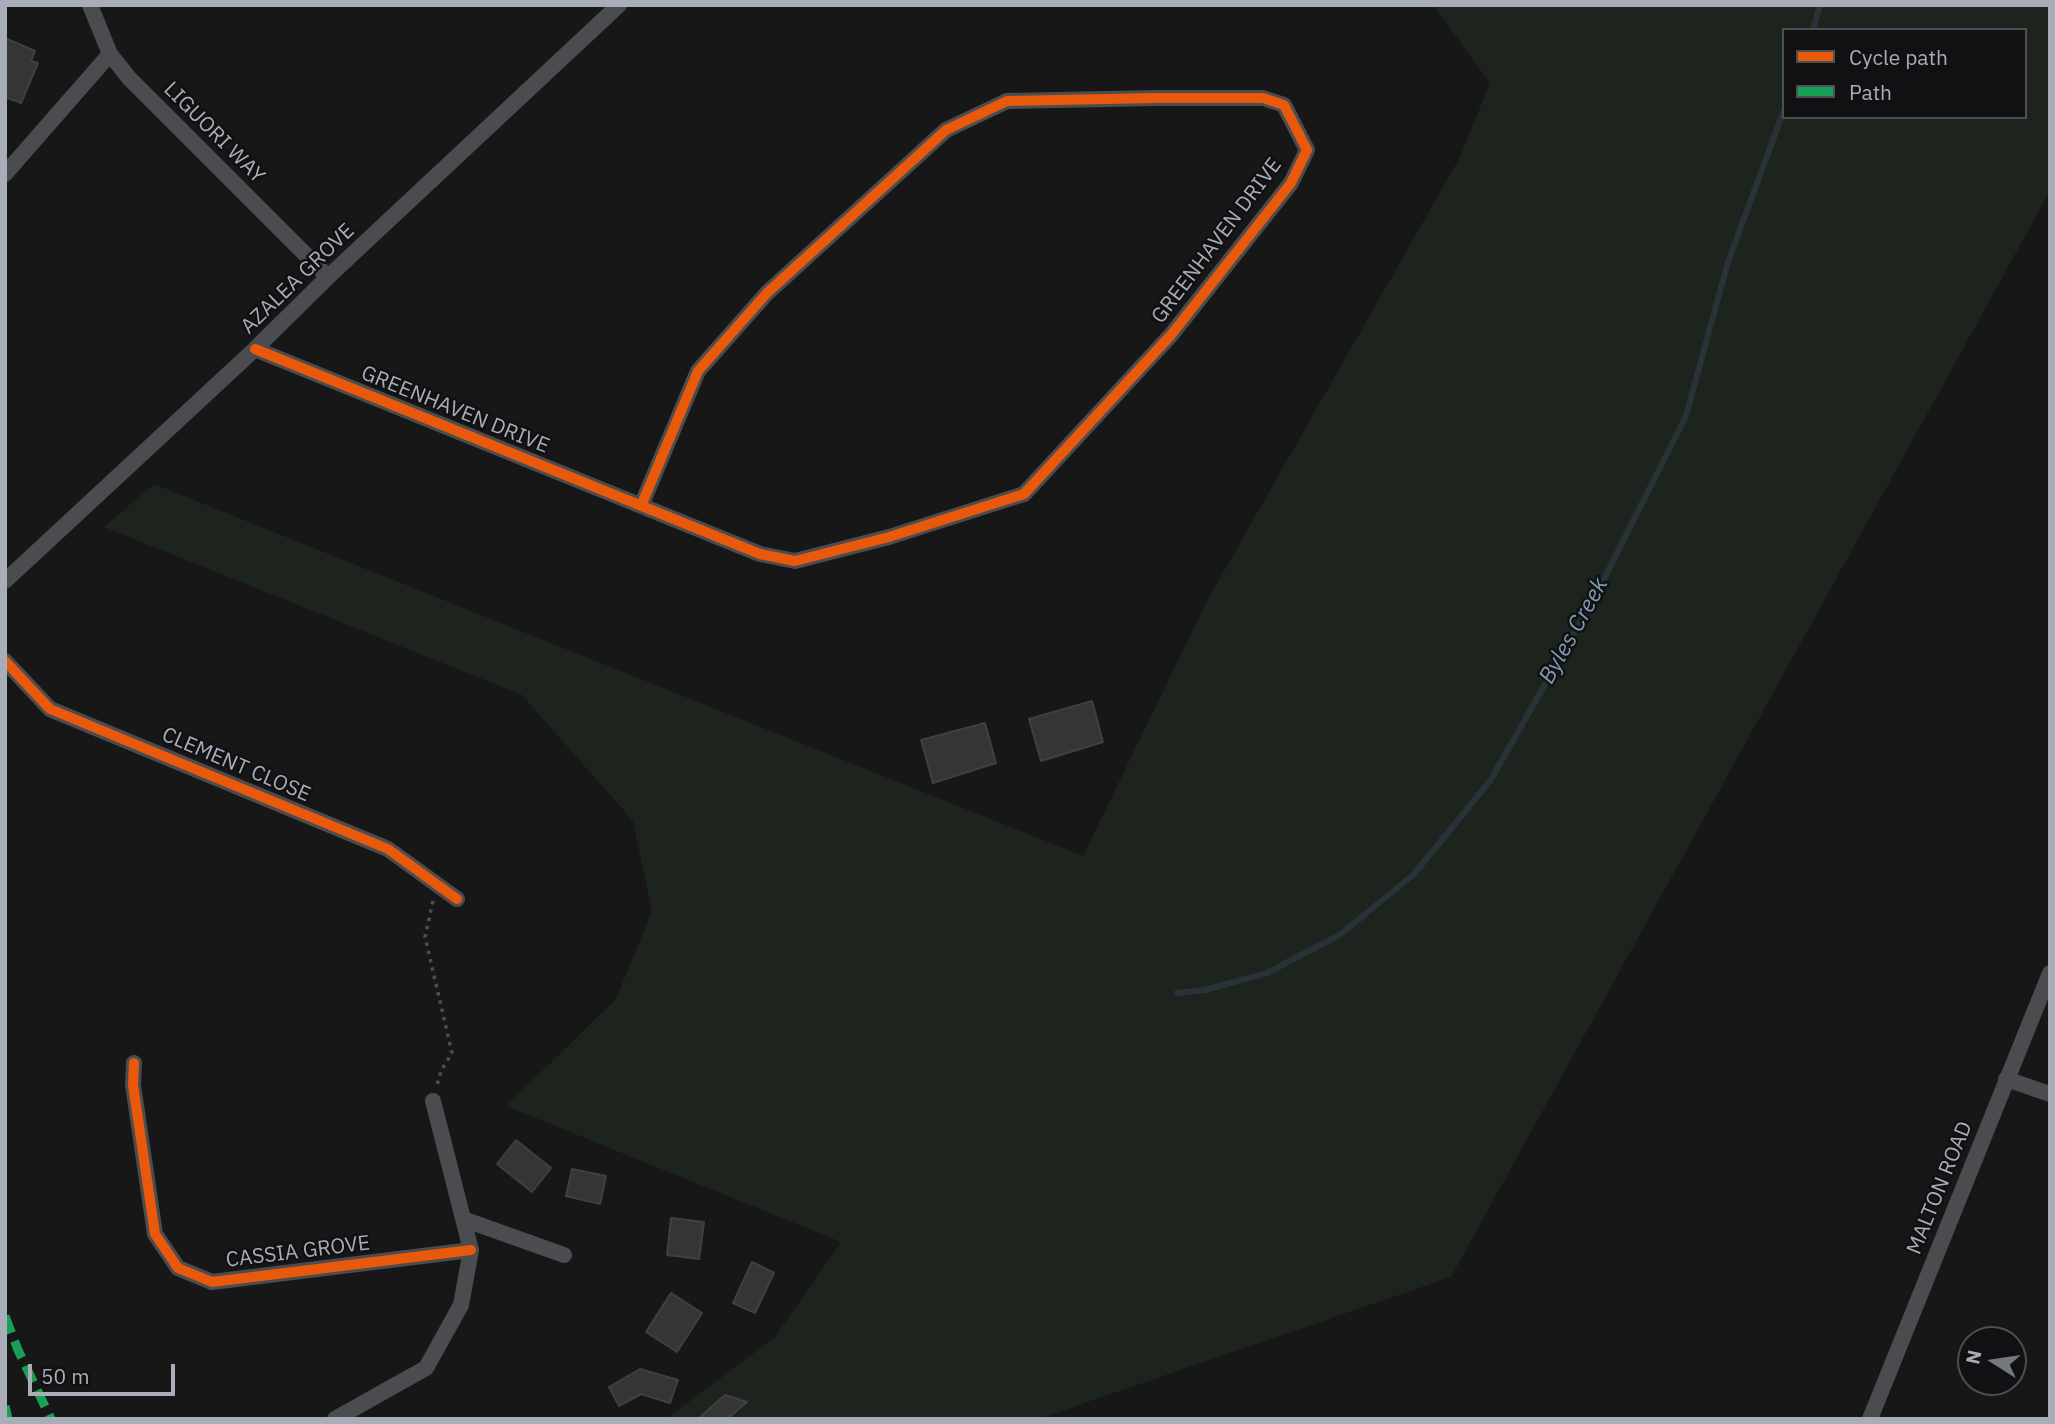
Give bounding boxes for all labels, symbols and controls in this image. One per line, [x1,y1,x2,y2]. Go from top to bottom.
legend [1782,28,2027,119]
text: Cycle path [1849,43,1948,71]
street label: LIGUORI WAY [158,77,270,189]
text: Path [1849,78,1892,106]
street label: GREENHAVEN DRIVE [1147,153,1287,329]
street label: AZALEA GROVE [236,219,360,339]
street label: GREENHAVEN DRIVE [357,361,553,459]
water label: Byles Creek [1534,573,1614,689]
street label: CLEMENT CLOSE [158,722,314,808]
street label: MALTON ROAD [1902,1118,1978,1258]
street label: CASSIA GROVE [225,1231,371,1273]
north arrow [1957,1326,2027,1396]
text: N [1960,1348,1987,1366]
scale bar [32,1350,178,1394]
text: 50 m [41,1362,90,1390]

